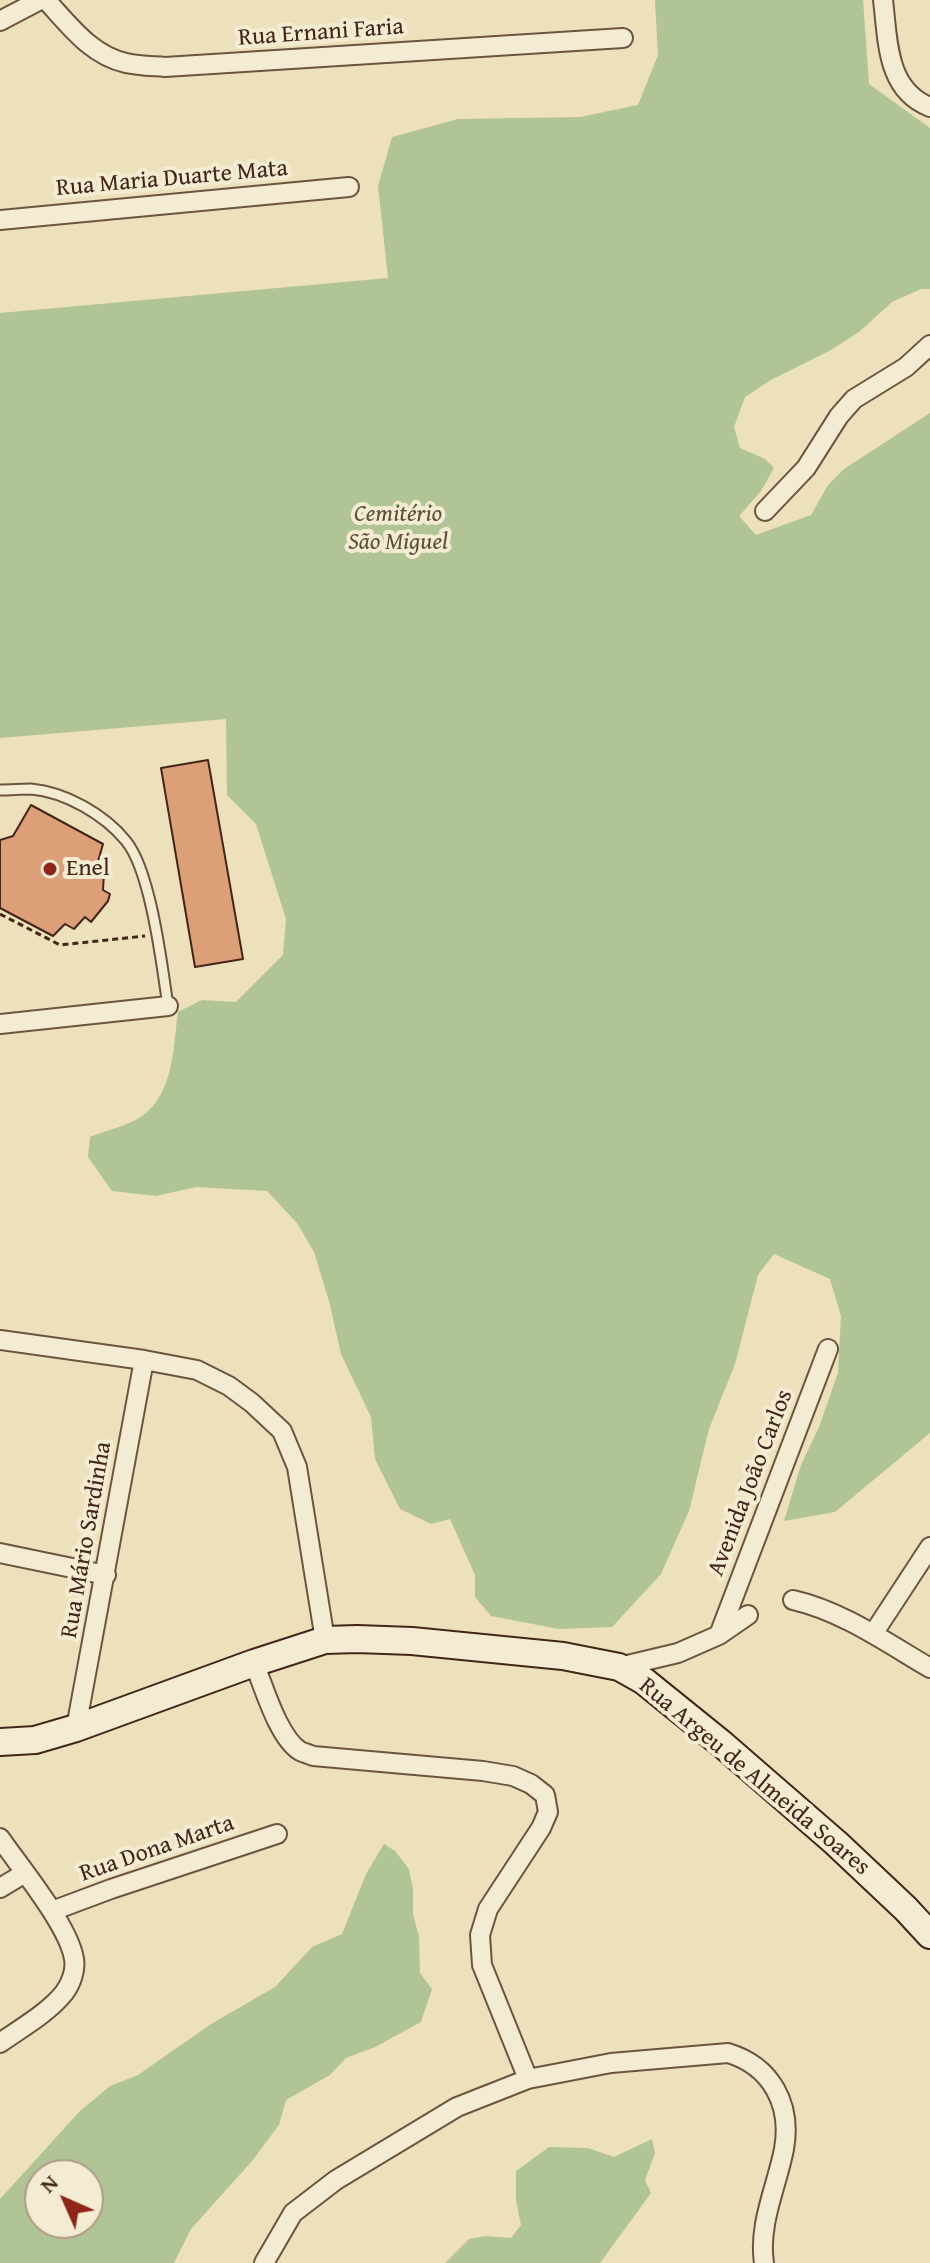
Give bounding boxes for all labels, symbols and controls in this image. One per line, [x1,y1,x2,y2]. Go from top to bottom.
street label: Rua Ernani Faria [237,13,405,53]
street label: Rua Maria Duarte Mata [55,155,289,203]
park label: Cemitério São Miguel [348,501,448,557]
place label: Enel [66,855,110,883]
marker: Enel [41,860,59,878]
street label: Avenida João Carlos [702,1386,800,1580]
street label: Rua Mário Sardinha [56,1439,118,1641]
street label: Rua Argeu de Almeida Soares [633,1672,875,1882]
street label: Rua Dona Marta [76,1809,238,1889]
north arrow [24,2159,104,2239]
text: N [32,2167,65,2200]

